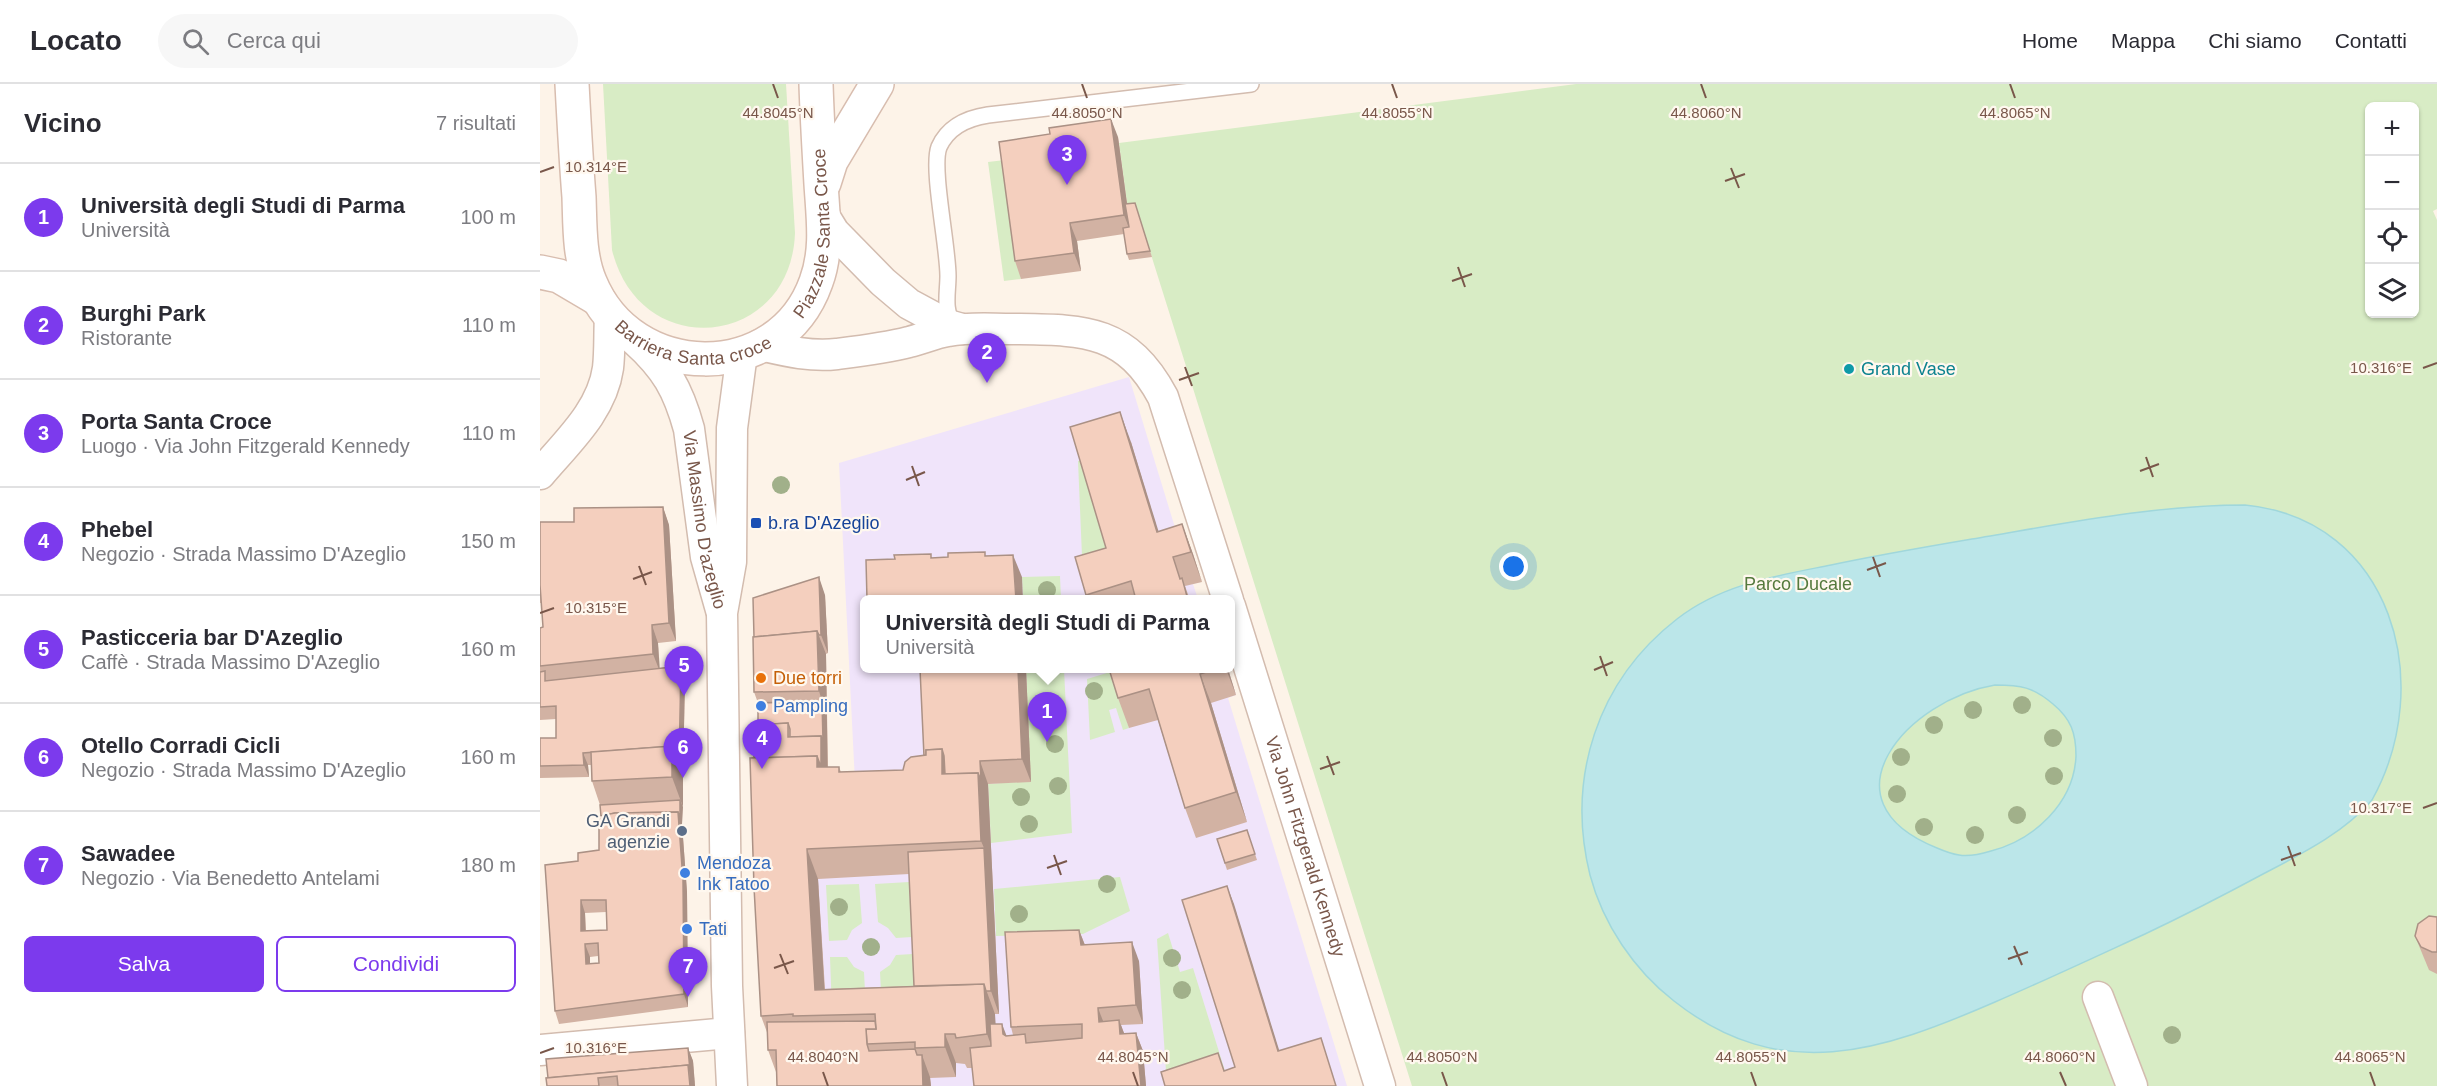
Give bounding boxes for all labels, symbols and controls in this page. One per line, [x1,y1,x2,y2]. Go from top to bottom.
search box [158,14,578,68]
text: Locato [30,25,122,56]
icon: search [179,25,212,58]
text: Cerca qui [227,28,321,53]
text: Home [2022,29,2078,52]
text: Mappa [2111,29,2175,52]
text: Chi siamo [2208,29,2302,52]
text: Contatti [2335,29,2407,52]
map controls [2365,102,2419,318]
button: + [2365,102,2419,156]
text: 44.8045°N [742,104,814,121]
text: 44.8050°N [1051,104,1123,121]
text: 44.8055°N [1361,104,1433,121]
text: 44.8060°N [1670,104,1742,121]
text: 44.8065°N [1979,104,2051,121]
text: Vicino [24,108,102,138]
text: 7 risultati [436,112,516,134]
pin: 3 [1048,135,1086,185]
street label: Piazzale Santa Croce [789,148,834,322]
button: − [2365,156,2419,210]
text: 10.314°E [565,158,627,175]
text: Università degli Studi di Parma [81,193,405,218]
text: 1 [38,206,49,228]
text: 100 m [460,206,516,228]
button: locate [2365,210,2419,264]
text: Università [81,219,170,241]
button: layers [2365,264,2419,318]
text: Burghi Park [81,301,206,326]
text: 2 [38,314,49,336]
text: 110 m [462,314,516,336]
street label: Barriera Santa croce [611,316,775,369]
text: Ristorante [81,327,172,349]
pin: 2 [968,334,1006,383]
place label: Grand Vase [1861,359,1956,379]
text: 10.316°E [2350,359,2412,376]
marker: Grand Vase [1842,362,1856,376]
text: Porta Santa Croce [81,409,272,434]
text: 3 [38,422,49,444]
text: 110 m [462,422,516,444]
street label: Via Massimo D'azeglio [679,429,730,611]
text: Luogo · Via John Fitzgerald Kennedy [81,435,410,457]
place label: b.ra D'Azeglio [768,513,880,533]
marker: b.ra D'Azeglio [749,516,763,530]
text: Phebel [81,517,153,542]
text: 4 [38,530,49,552]
text: 150 m [460,530,516,552]
text: Negozio · Strada Massimo D'Azeglio [81,543,406,565]
your location [1499,552,1528,581]
park label: Parco Ducale [1744,574,1852,594]
popup [860,595,1235,673]
text: 10.315°E [565,599,627,616]
text: Università degli Studi di Parma [886,610,1209,635]
text: Pasticceria bar D'Azeglio [81,625,343,650]
text: Università [886,636,974,658]
text: 5 [38,638,49,660]
text: 160 m [460,638,516,660]
pin: 5 [664,646,704,696]
text: Caffè · Strada Massimo D'Azeglio [81,651,380,673]
place label: Due torri [773,668,842,688]
marker: Due torri [754,671,768,685]
pin: 1 [1028,692,1066,742]
place label: Pampling [773,696,848,716]
marker: Pampling [754,699,768,713]
pin: 4 [742,720,782,769]
pin: 6 [664,728,702,778]
text: Otello Corradi Cicli [81,733,280,758]
street label: Via John Fitzgerald Kennedy [1261,734,1349,959]
text: 6 [38,746,49,768]
text: 160 m [460,746,516,768]
text: Negozio · Strada Massimo D'Azeglio [81,759,406,781]
text: 10.317°E [2350,799,2412,816]
place label: GA Grandi agenzie [586,811,670,852]
marker: GA Grandi agenzie [675,824,689,838]
text: Sawadee [81,841,175,866]
place label: Mendoza Ink Tatoo [697,853,772,894]
text: 7 [38,854,49,876]
text: 180 m [460,854,516,876]
marker: Mendoza Ink Tatoo [678,866,692,880]
text: Negozio · Via Benedetto Antelami [81,867,380,889]
place label: Tati [699,919,727,939]
marker: Tati [680,922,694,936]
button: Salva [24,936,264,992]
button: Condividi [276,936,516,992]
pin: 7 [668,948,708,997]
text: 10.316°E [565,1039,627,1056]
text: 44.8040°N [787,1048,859,1065]
text: 44.8045°N [1097,1048,1169,1065]
text: 44.8050°N [1406,1048,1478,1065]
text: 44.8055°N [1715,1048,1787,1065]
text: 44.8060°N [2024,1048,2096,1065]
text: 44.8065°N [2334,1048,2406,1065]

